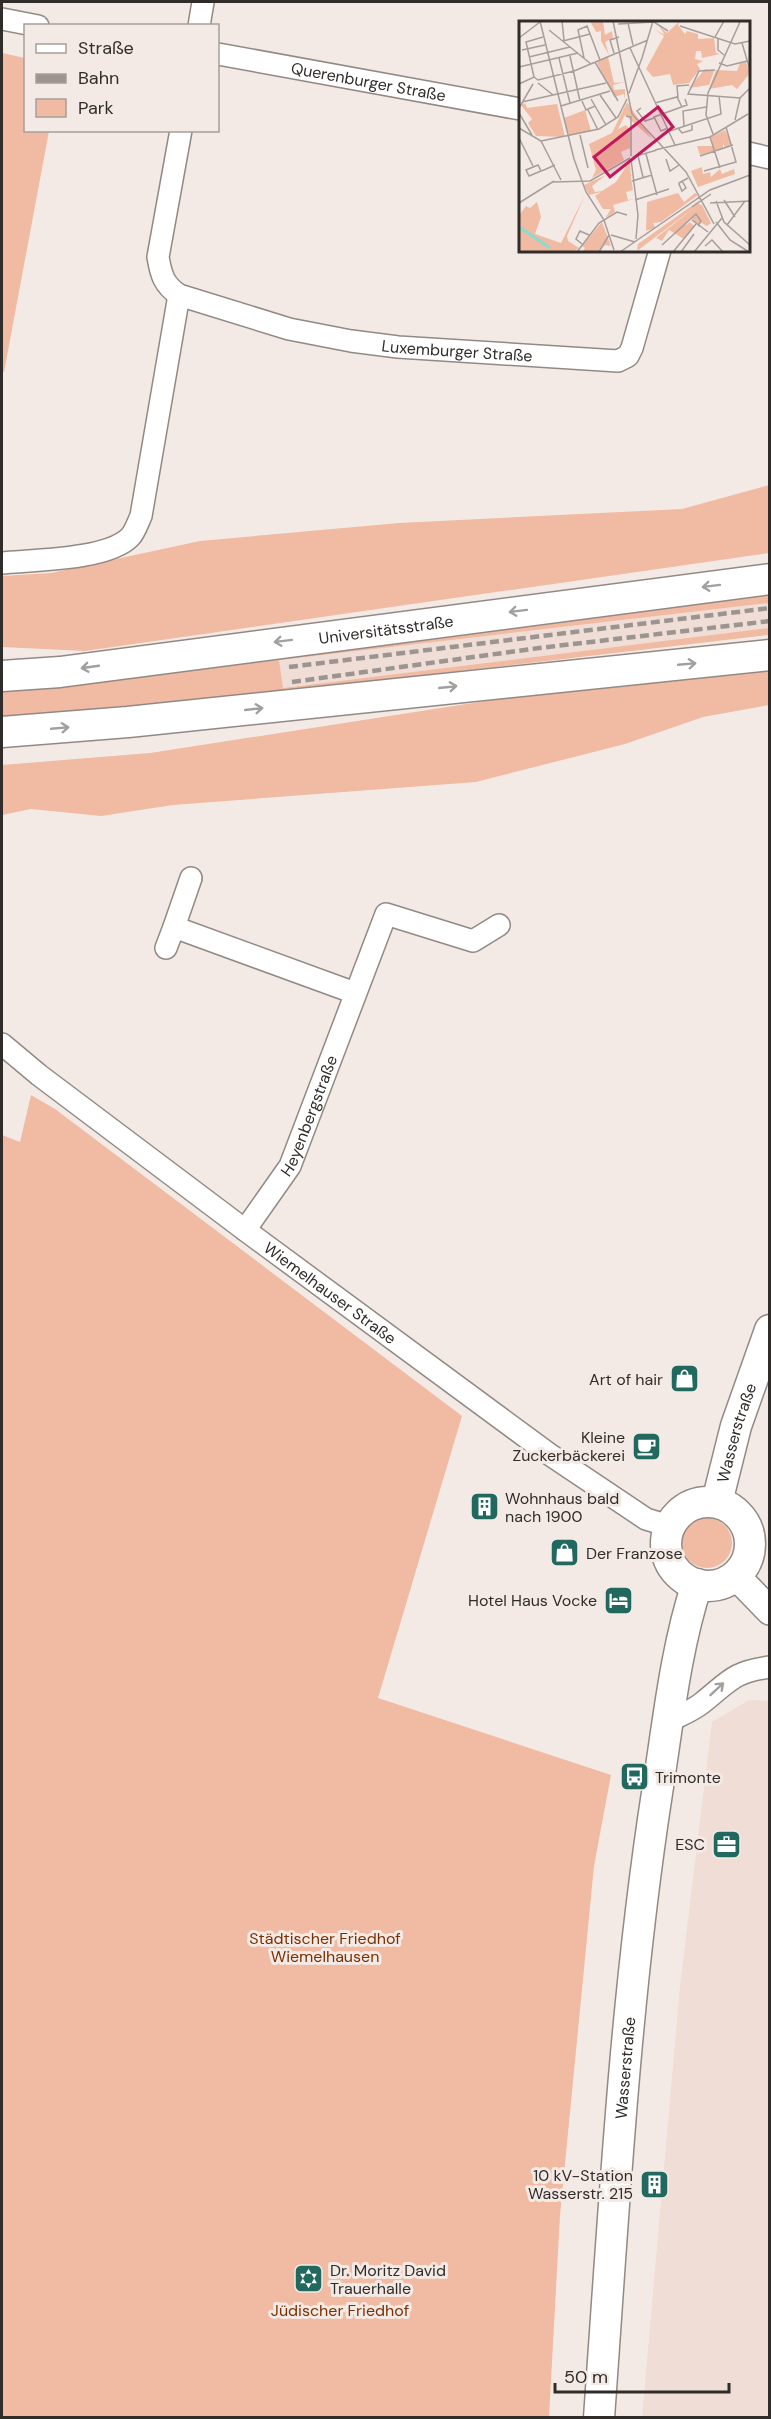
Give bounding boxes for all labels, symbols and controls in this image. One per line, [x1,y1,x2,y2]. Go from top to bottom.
inset map [519,21,750,252]
legend [24,24,219,132]
text: Straße [78,36,134,60]
street label: Querenburger Straße [289,58,448,106]
text: Bahn [78,66,119,90]
text: Park [78,96,114,120]
street label: Luxemburger Straße [380,335,533,367]
one-way arrow [702,581,722,592]
one-way arrow [509,606,528,617]
street label: Universitätsstraße [318,611,455,649]
one-way arrow [274,636,293,647]
one-way arrow [677,658,697,669]
one-way arrow [80,662,100,673]
one-way arrow [437,682,457,693]
one-way arrow [243,703,263,714]
one-way arrow [49,722,69,733]
street label: Heyenbergstraße [276,1052,342,1181]
street label: Wiemelhauser Straße [260,1237,400,1349]
shop icon: Art of hair [668,1363,700,1395]
place label: Art of hair [589,1369,663,1390]
street label: Wasserstraße [712,1380,761,1485]
place label: Kleine Zuckerbäckerei [513,1427,625,1466]
cafe icon: Kleine Zuckerbäckerei [630,1430,662,1462]
place label: Wohnhaus bald nach 1900 [505,1488,619,1527]
building icon: Wohnhaus bald nach 1900 [468,1491,500,1523]
shop icon: Der Franzose [549,1537,581,1569]
place label: Der Franzose [586,1543,683,1564]
hotel icon: Hotel Haus Vocke [602,1584,634,1616]
place label: Hotel Haus Vocke [468,1590,597,1611]
one-way arrow [709,1682,724,1696]
bus stop icon: Trimonte [618,1761,650,1793]
place label: Trimonte [655,1767,721,1788]
office icon: ESC [710,1828,742,1860]
place label: ESC [675,1834,705,1855]
park label: Städtischer Friedhof Wiemelhausen [249,1928,401,1967]
street label: Wasserstraße [610,2016,640,2120]
place label: 10 kV-Station Wasserstr. 215 [528,2165,633,2204]
building icon: 10 kV-Station Wasserstr. 215 [638,2168,670,2200]
place label: Dr. Moritz David Trauerhalle [330,2260,446,2299]
synagogue icon: Dr. Moritz David Trauerhalle [293,2263,325,2295]
park label: Jüdischer Friedhof [271,2300,409,2321]
scale bar [555,2356,729,2394]
text: 50 m [564,2365,608,2389]

